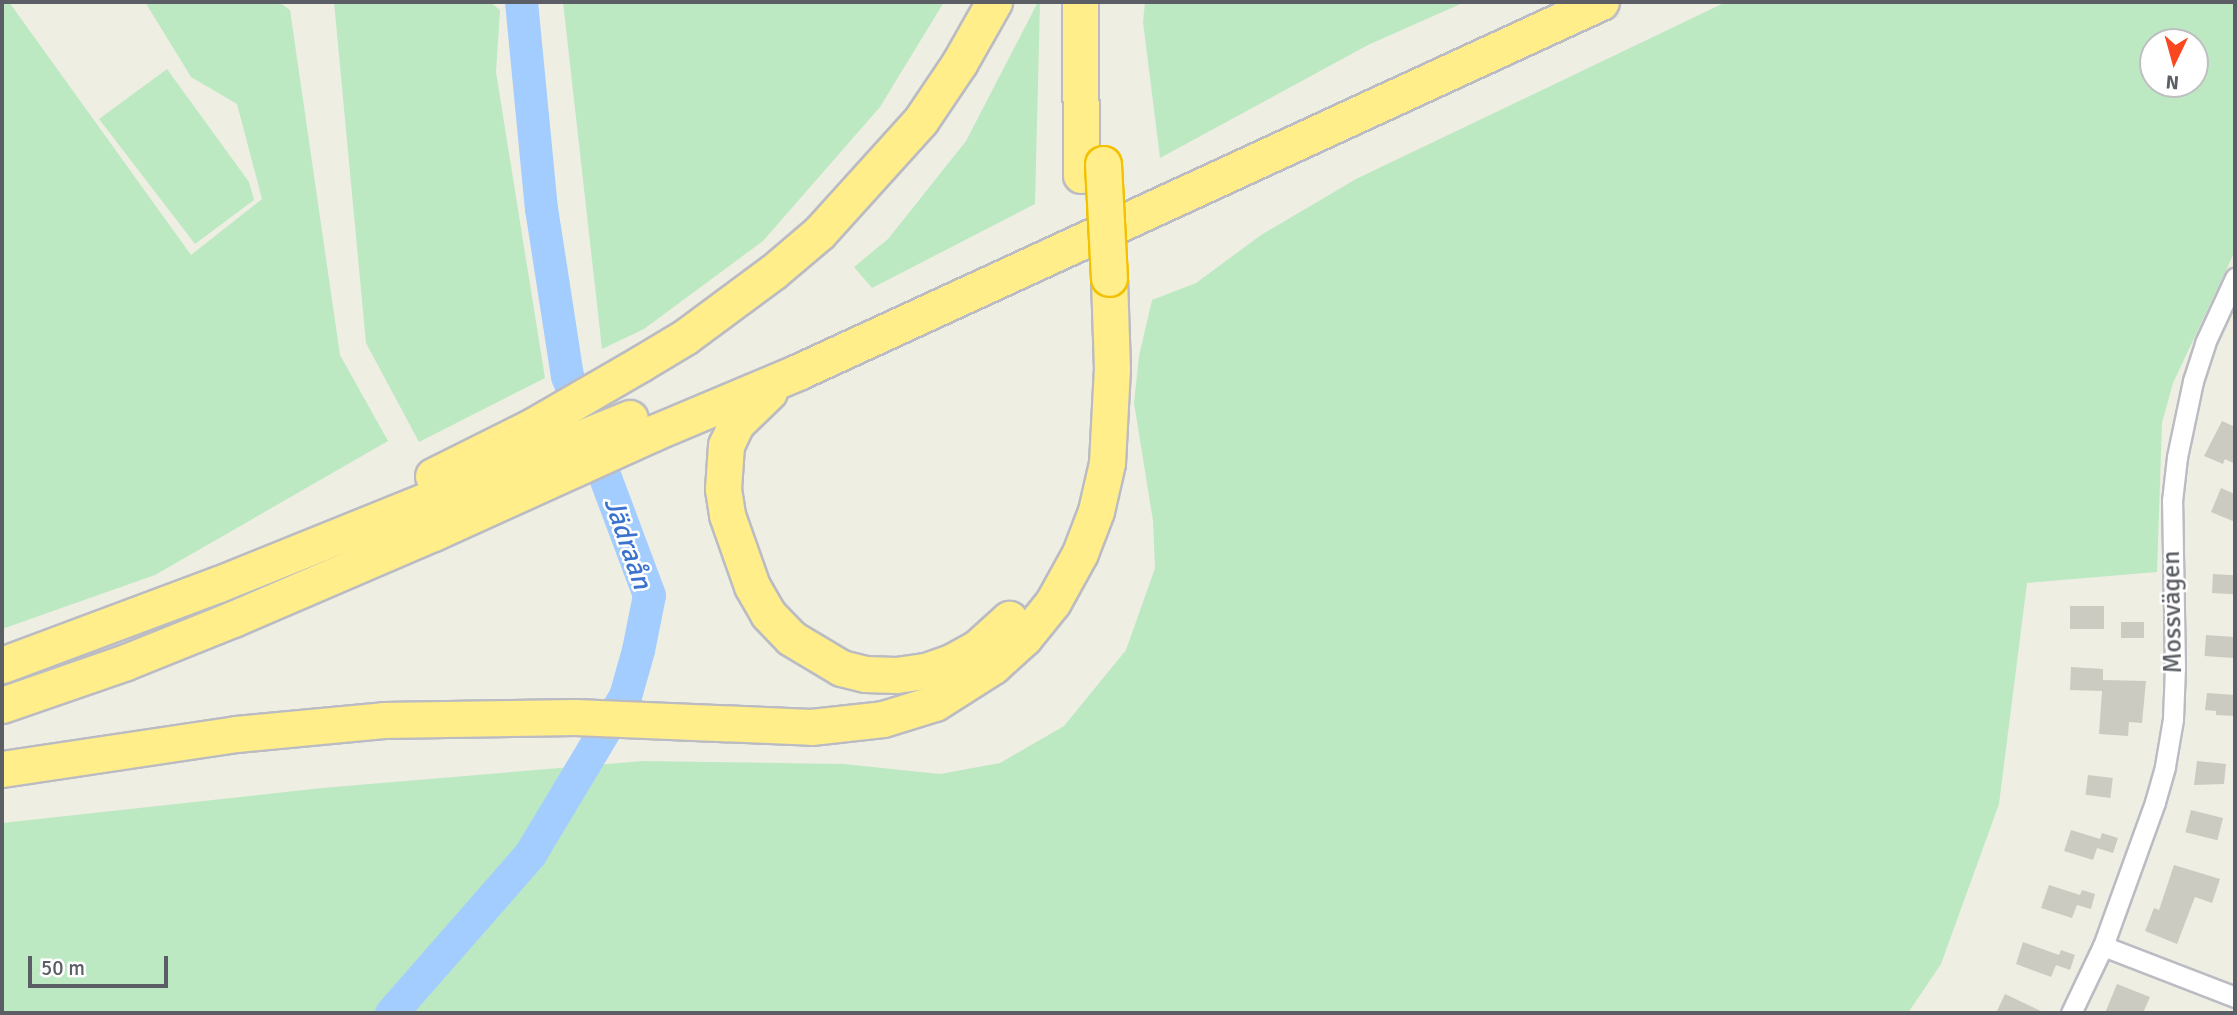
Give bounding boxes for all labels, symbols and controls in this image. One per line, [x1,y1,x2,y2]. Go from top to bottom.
north arrow [2139,28,2209,98]
text: N [2165,69,2180,94]
water label: Jädraån [597,493,659,593]
street label: Mossvägen [2156,550,2190,674]
scale bar [32,942,172,986]
text: 50 m [41,955,85,981]

